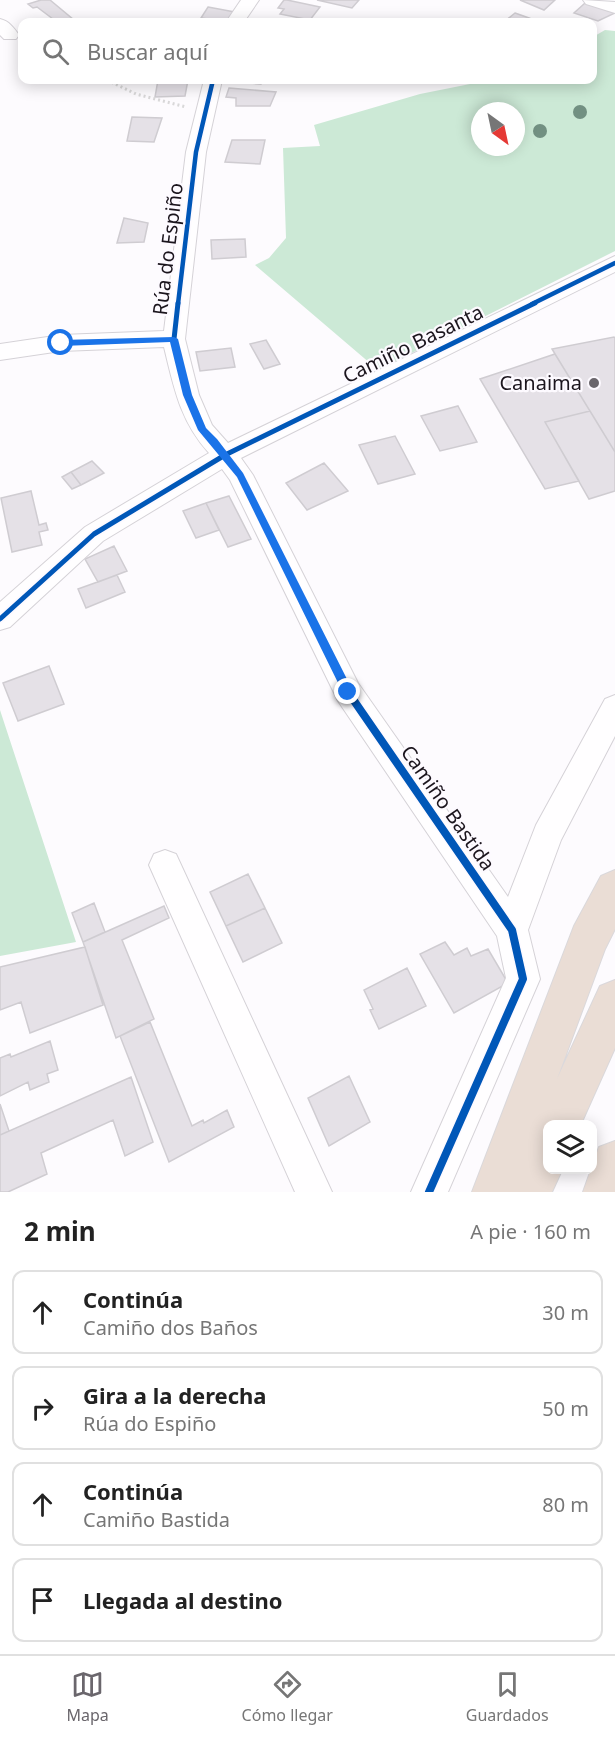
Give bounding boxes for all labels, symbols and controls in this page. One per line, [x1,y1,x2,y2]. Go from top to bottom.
search box [18,18,597,84]
icon: search [39,35,72,68]
text: Buscar aquí [87,36,208,66]
north arrow [471,102,525,156]
street label: Rúa do Espiño [146,181,189,317]
street label: Camiño Basanta [338,298,488,389]
route start [47,329,73,355]
place label: Canaima [499,369,582,396]
marker: Canaima [587,376,601,390]
route end [334,678,360,704]
street label: Camiño Bastida [395,740,502,876]
map controls [543,1120,597,1174]
button: layers [543,1120,597,1174]
text: 2 min [24,1213,96,1249]
text: A pie · 160 m [470,1218,591,1245]
text: Continúa [83,1284,183,1314]
icon: ahead [26,1296,59,1329]
text: 30 m [542,1299,589,1326]
text: Camiño dos Baños [83,1314,258,1341]
text: Gira a la derecha [83,1380,267,1410]
icon: right [26,1392,59,1425]
text: 50 m [542,1395,589,1422]
text: Rúa do Espiño [83,1410,216,1437]
text: Continúa [83,1476,183,1506]
icon: ahead [26,1488,59,1521]
text: 80 m [542,1491,589,1518]
text: Camiño Bastida [83,1506,230,1533]
icon: arrive [26,1584,59,1617]
text: Llegada al destino [83,1585,283,1615]
tab: Mapa [66,1668,109,1726]
tab: Cómo llegar [242,1668,333,1726]
tab: Guardados [466,1668,549,1726]

